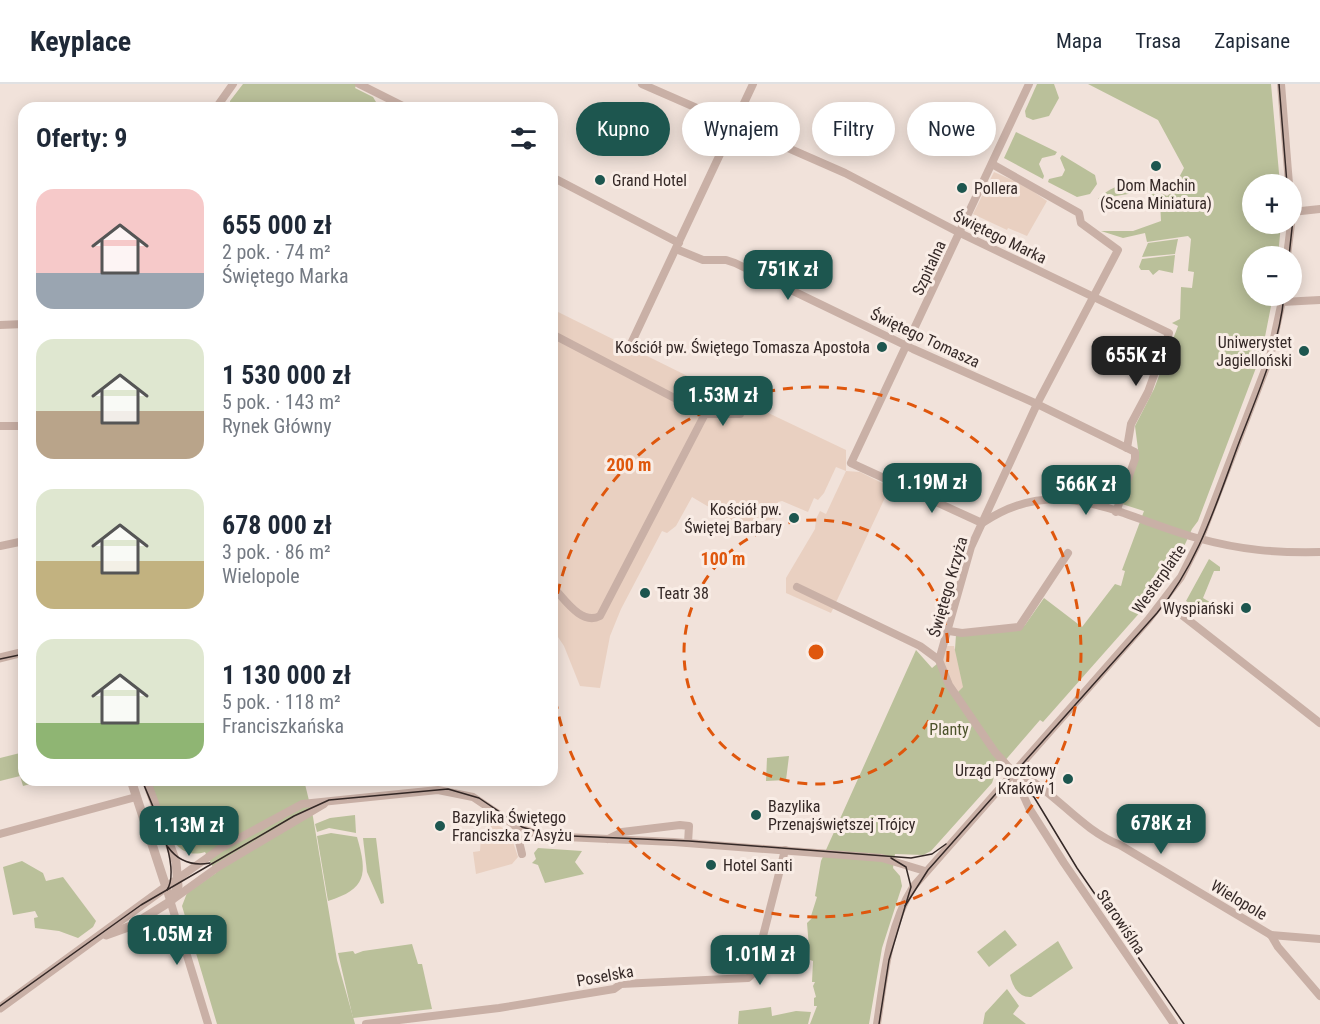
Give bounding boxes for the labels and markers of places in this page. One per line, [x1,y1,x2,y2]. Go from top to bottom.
marker: Dom Machin (Scena Miniatura) [1149,159,1163,173]
place label: Grand Hotel [612,171,687,190]
marker: Grand Hotel [593,173,607,187]
place label: Dom Machin (Scena Miniatura) [1100,176,1212,213]
place label: Pollera [974,179,1018,198]
marker: Pollera [955,181,969,195]
pin: 751K zł [733,250,843,301]
place label: Uniwerystet Jagielloński [1216,333,1292,370]
pin: 655K zł [1081,336,1191,387]
place label: Kościół pw. Świętego Tomasza Apostoła [615,338,870,357]
marker: Kościół pw. Świętego Tomasza Apostoła [875,340,889,354]
marker: Uniwerystet Jagielloński [1297,344,1311,358]
pin: 1.53M zł [661,376,785,427]
pin: 1.19M zł [870,463,994,514]
pin: 566K zł [1031,465,1141,516]
place label: Kościół pw. Świętej Barbary [684,500,782,537]
marker: Kościół pw. Świętej Barbary [787,511,801,525]
place label: Teatr 38 [657,584,709,603]
marker: Teatr 38 [638,586,652,600]
place label: Wyspiański [1163,599,1234,618]
marker: Wyspiański [1239,601,1253,615]
centre of rings [806,642,826,662]
place label: Urząd Pocztowy Kraków 1 [955,761,1056,798]
marker: Urząd Pocztowy Kraków 1 [1061,772,1075,786]
place label: Bazylika Przenajświętszej Trójcy [768,797,916,834]
pin: 678K zł [1106,804,1216,855]
pin: 1.13M zł [127,806,251,857]
place label: Bazylika Świętego Franciszka z Asyżu [452,808,572,845]
marker: Bazylika Przenajświętszej Trójcy [749,808,763,822]
marker: Bazylika Świętego Franciszka z Asyżu [433,819,447,833]
place label: Hotel Santi [723,856,793,875]
marker: Hotel Santi [704,858,718,872]
pin: 1.05M zł [115,915,239,966]
pin: 1.01M zł [698,935,822,986]

